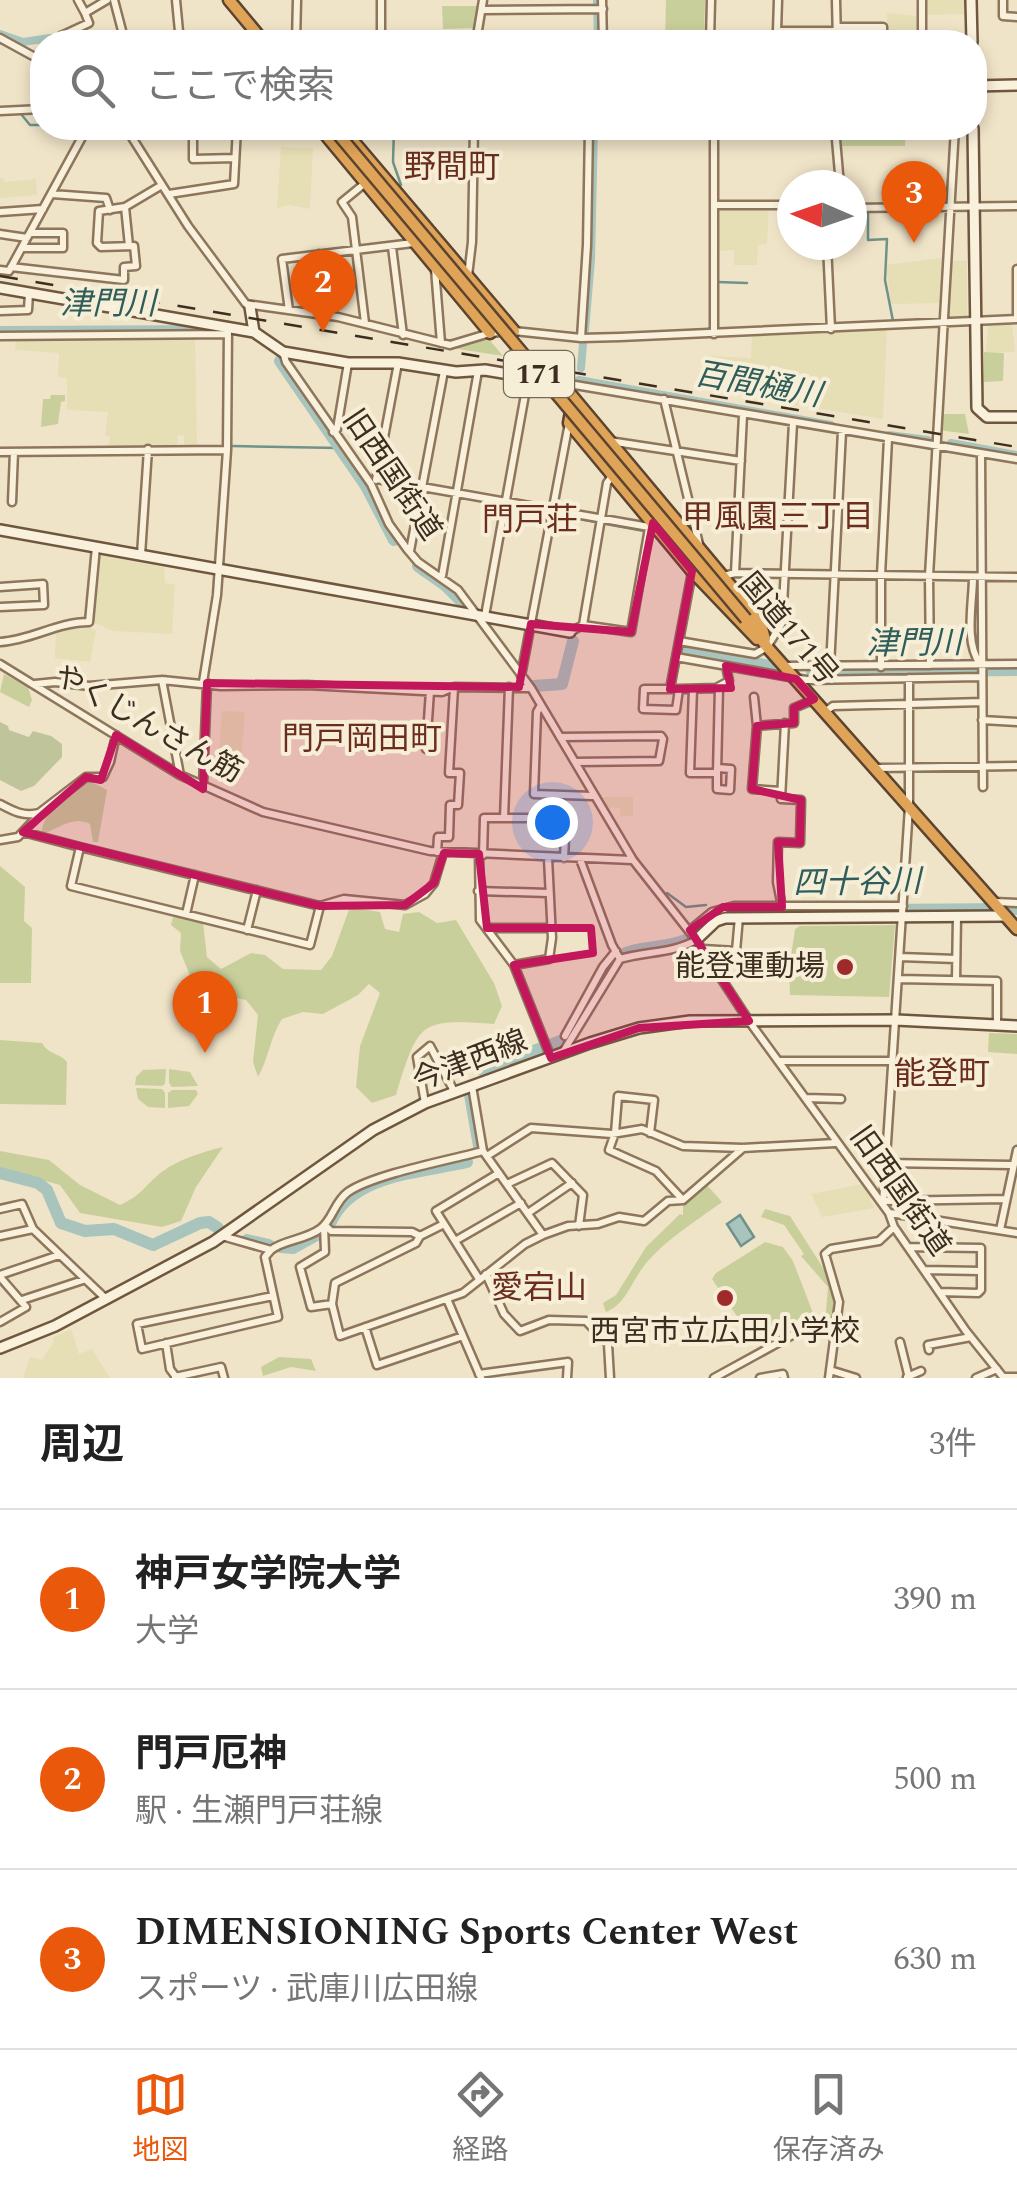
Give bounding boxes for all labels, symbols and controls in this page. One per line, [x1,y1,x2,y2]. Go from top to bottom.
search box [30,30,987,140]
icon: search [65,58,120,113]
text: ここで検索 [145,58,335,116]
district label: 野間町 [404,143,500,192]
pin: 3 [882,160,946,243]
north arrow [777,170,867,260]
pin: 2 [290,250,356,332]
water label: 津門川 [60,280,159,329]
water label: 百間樋川 [691,350,828,421]
road number: 171 [504,351,574,397]
street label: 旧西国街道 [331,400,453,550]
district label: 甲風園三丁目 [682,493,874,542]
district label: 門戸荘 [482,496,578,545]
street label: 国道171号 [727,563,849,695]
water label: 津門川 [866,619,965,669]
street label: やくじんさん筋 [45,653,251,795]
district label: 門戸岡田町 [282,715,442,764]
your location [527,797,578,848]
water label: 四十谷川 [793,857,924,909]
place label: 能登運動場 [675,944,825,990]
marker: 能登運動場 [834,956,856,978]
pin: 1 [172,970,238,1053]
street label: 今津西線 [406,1018,534,1104]
district label: 能登町 [894,1050,990,1099]
street label: 旧西国街道 [838,1116,962,1266]
district label: 愛宕山 [491,1264,587,1313]
marker: 西宮市立広田小学校 [714,1287,736,1309]
place label: 西宮市立広田小学校 [590,1309,860,1355]
text: 周辺 [40,1414,124,1477]
text: 3件 [929,1420,977,1469]
text: 神戸女学院大学 [135,1546,401,1604]
text: 1 [64,1575,81,1624]
text: 390 m [893,1575,977,1624]
text: 大学 [135,1607,199,1656]
text: 門戸厄神 [135,1726,287,1784]
text: 2 [64,1755,81,1804]
text: 500 m [893,1755,977,1804]
text: 駅 · 生瀬門戸荘線 [135,1787,383,1836]
text: DIMENSIONING Sports Center West [135,1904,798,1962]
text: 3 [64,1935,81,1984]
text: 630 m [893,1935,977,1984]
text: スポーツ · 武庫川広田線 [135,1965,478,2014]
tab: 地図 [132,2067,188,2172]
tab: 経路 [452,2067,509,2172]
tab: 保存済み [773,2067,885,2172]

